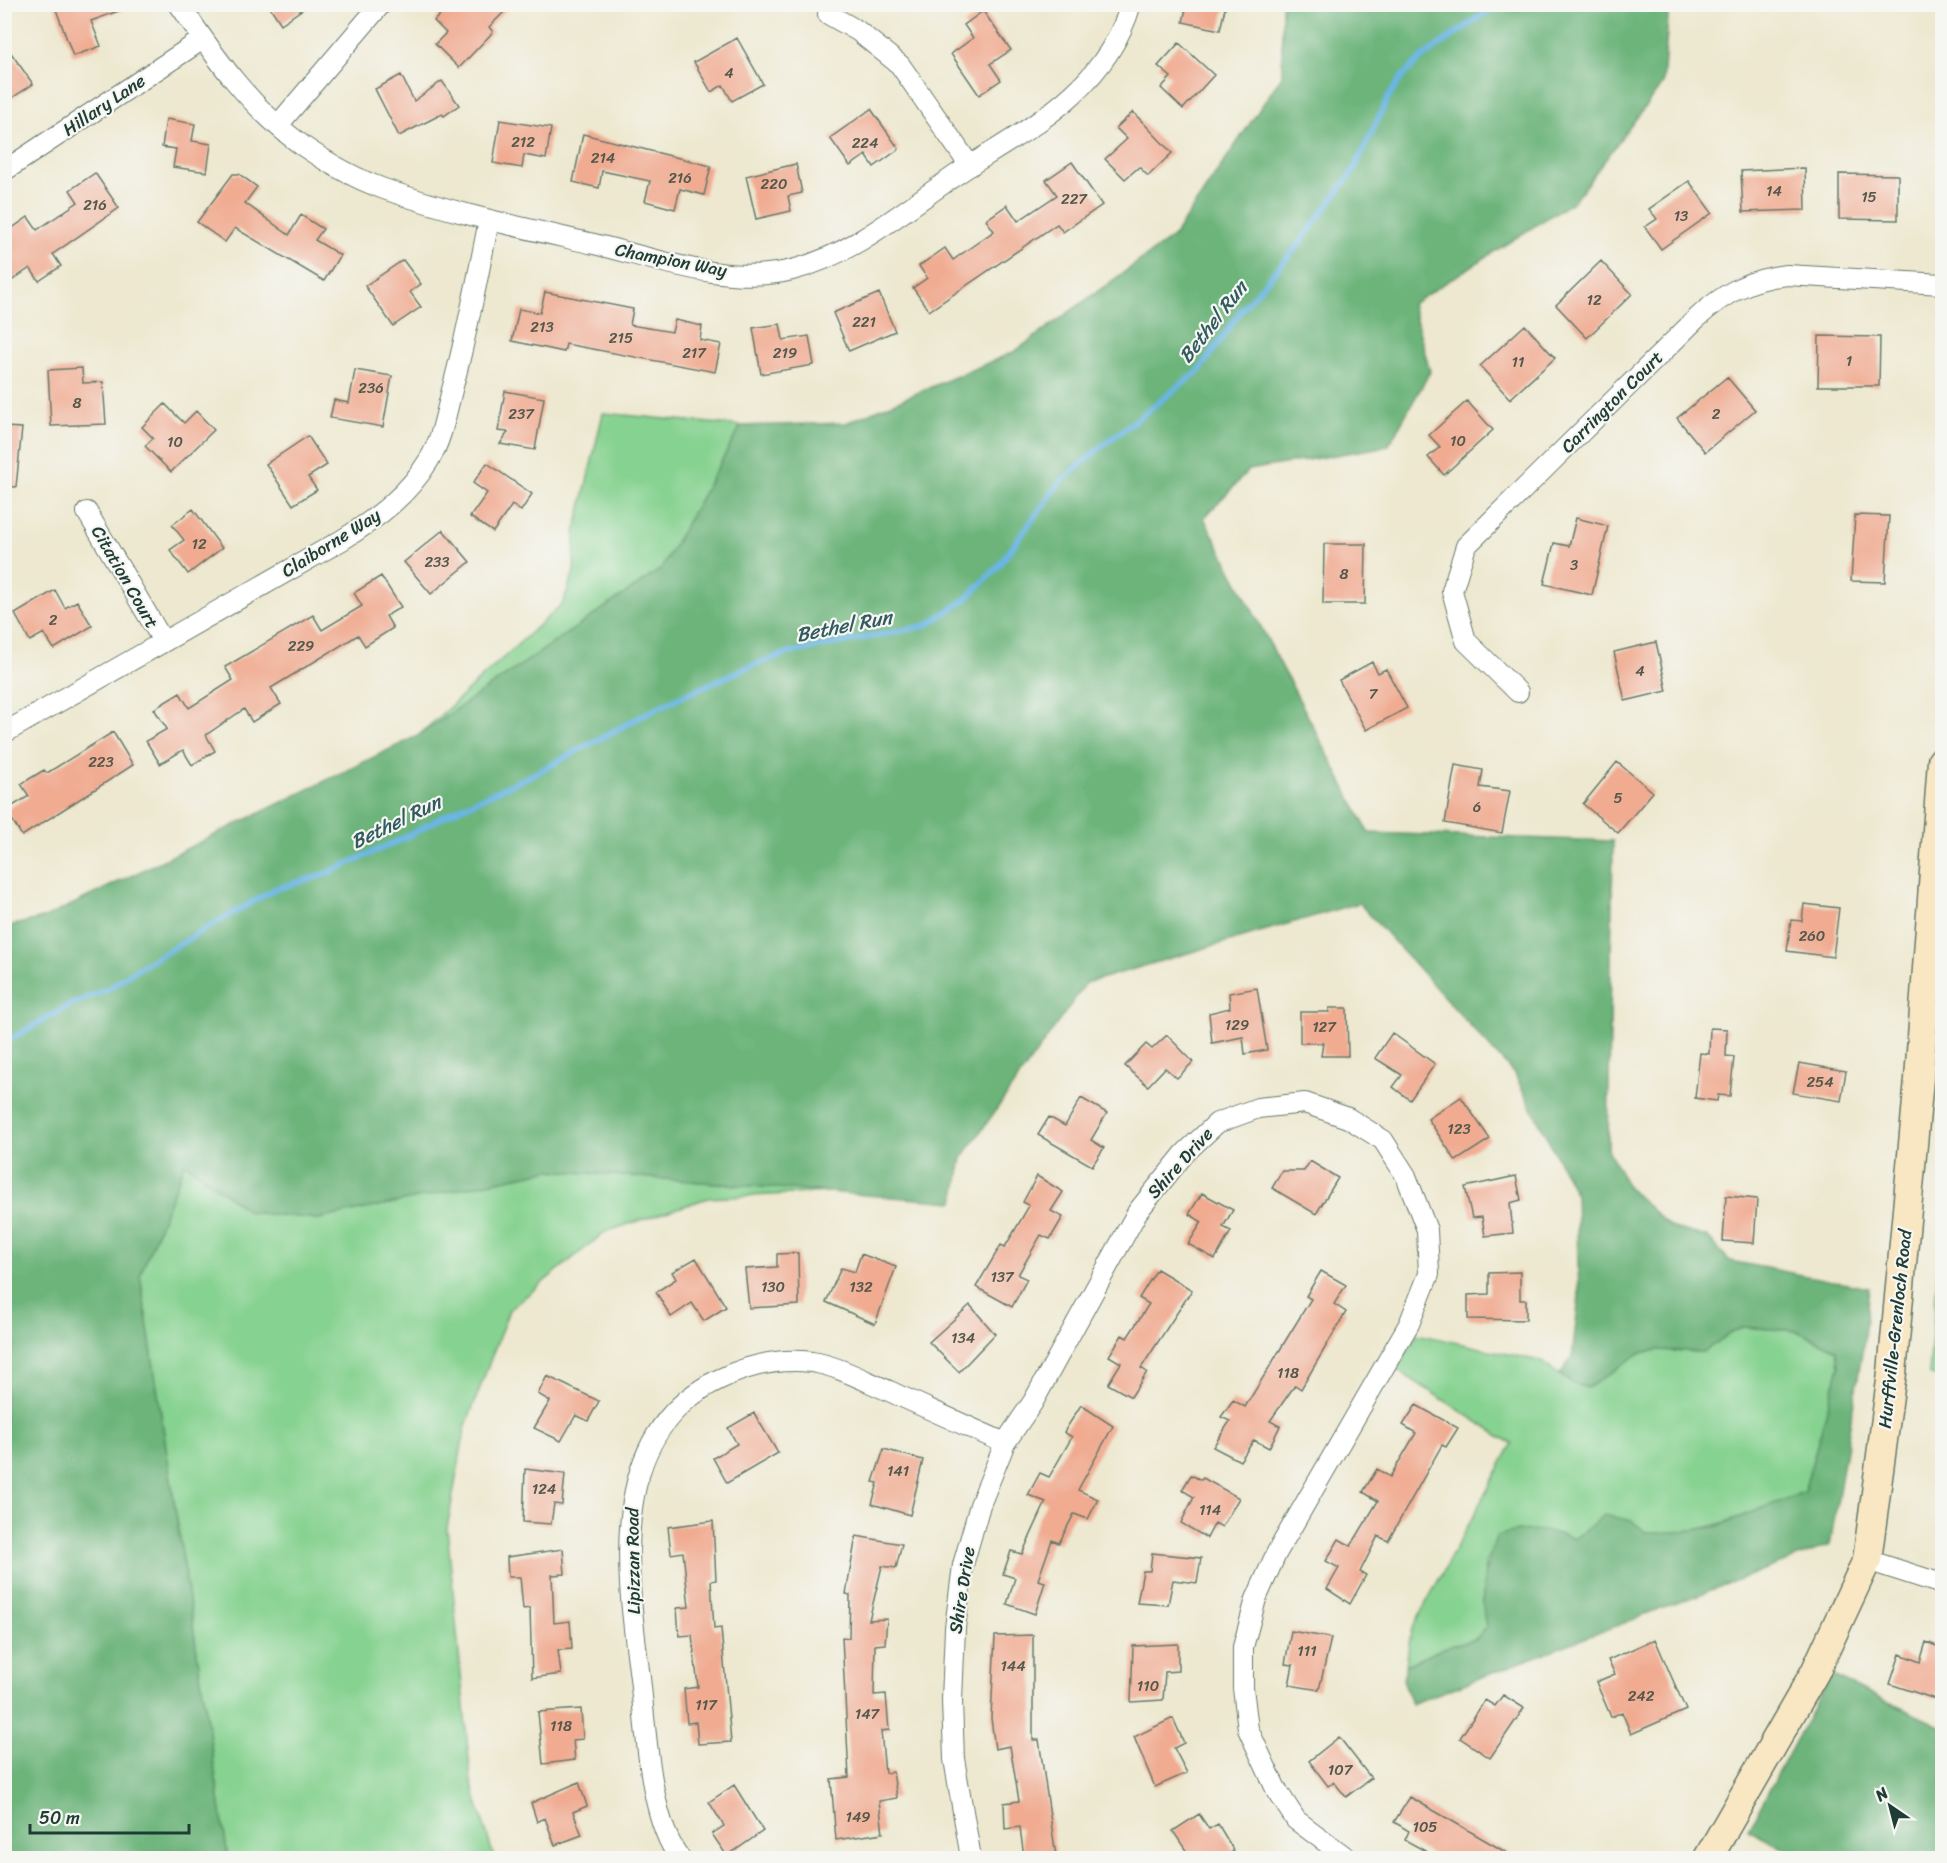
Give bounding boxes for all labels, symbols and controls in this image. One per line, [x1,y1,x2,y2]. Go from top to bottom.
house number: 4 [724,60,734,86]
street label: Hillary Lane [56,65,152,145]
house number: 212 [511,129,535,155]
house number: 224 [852,130,878,156]
house number: 214 [591,145,615,171]
house number: 216 [668,165,692,191]
house number: 220 [761,171,787,197]
house number: 14 [1766,178,1782,204]
house number: 15 [1861,184,1877,210]
house number: 227 [1061,186,1088,212]
house number: 216 [83,192,107,218]
house number: 13 [1674,203,1688,229]
street label: Champion Way [612,233,730,287]
water label: Bethel Run [1169,271,1258,371]
house number: 12 [1586,287,1602,313]
house number: 221 [852,309,876,335]
house number: 213 [530,314,554,340]
house number: 215 [609,325,633,351]
house number: 217 [682,340,707,366]
house number: 219 [773,340,797,366]
street label: Carrington Court [1553,343,1671,461]
house number: 1 [1846,348,1852,374]
house number: 11 [1512,349,1524,375]
house number: 236 [358,375,384,401]
house number: 8 [72,390,82,416]
house number: 237 [508,401,535,427]
house number: 2 [1712,401,1721,427]
house number: 10 [1450,428,1466,454]
house number: 10 [167,429,183,455]
street label: Claiborne Way [275,499,388,586]
street label: Citation Court [82,519,168,635]
house number: 12 [191,531,207,557]
house number: 233 [424,549,450,575]
house number: 3 [1570,552,1578,578]
house number: 8 [1339,561,1349,587]
water label: Bethel Run [793,599,897,652]
house number: 2 [49,607,58,633]
house number: 229 [288,633,314,659]
house number: 4 [1635,658,1645,684]
house number: 7 [1369,681,1379,707]
house number: 223 [88,749,114,775]
water label: Bethel Run [345,784,449,859]
house number: 5 [1613,785,1623,811]
house number: 6 [1473,794,1481,820]
house number: 260 [1799,923,1825,949]
house number: 129 [1225,1012,1249,1038]
house number: 127 [1312,1014,1337,1040]
house number: 254 [1806,1069,1834,1095]
house number: 123 [1447,1116,1471,1142]
street label: Shire Drive [1139,1120,1221,1206]
street label: Hurffville-Grenloch Road [1869,1227,1922,1430]
house number: 137 [990,1264,1015,1290]
house number: 130 [761,1274,785,1300]
house number: 132 [849,1274,873,1300]
house number: 134 [951,1325,975,1351]
house number: 118 [1277,1360,1299,1386]
house number: 141 [887,1458,909,1484]
house number: 124 [532,1476,556,1502]
house number: 114 [1199,1497,1221,1523]
street label: Lipizzan Road [616,1506,650,1615]
street label: Shire Drive [939,1544,985,1636]
house number: 111 [1297,1638,1317,1664]
house number: 144 [1000,1653,1026,1679]
house number: 110 [1137,1673,1159,1699]
house number: 242 [1628,1683,1655,1709]
house number: 117 [695,1692,718,1718]
house number: 147 [855,1701,881,1727]
house number: 118 [550,1713,572,1739]
house number: 107 [1328,1757,1354,1783]
north arrow [1860,1776,1920,1836]
text: N [1868,1779,1895,1810]
scale bar [30,1797,189,1835]
text: 50 m [39,1802,80,1834]
house number: 149 [845,1804,871,1830]
house number: 105 [1412,1814,1438,1840]

